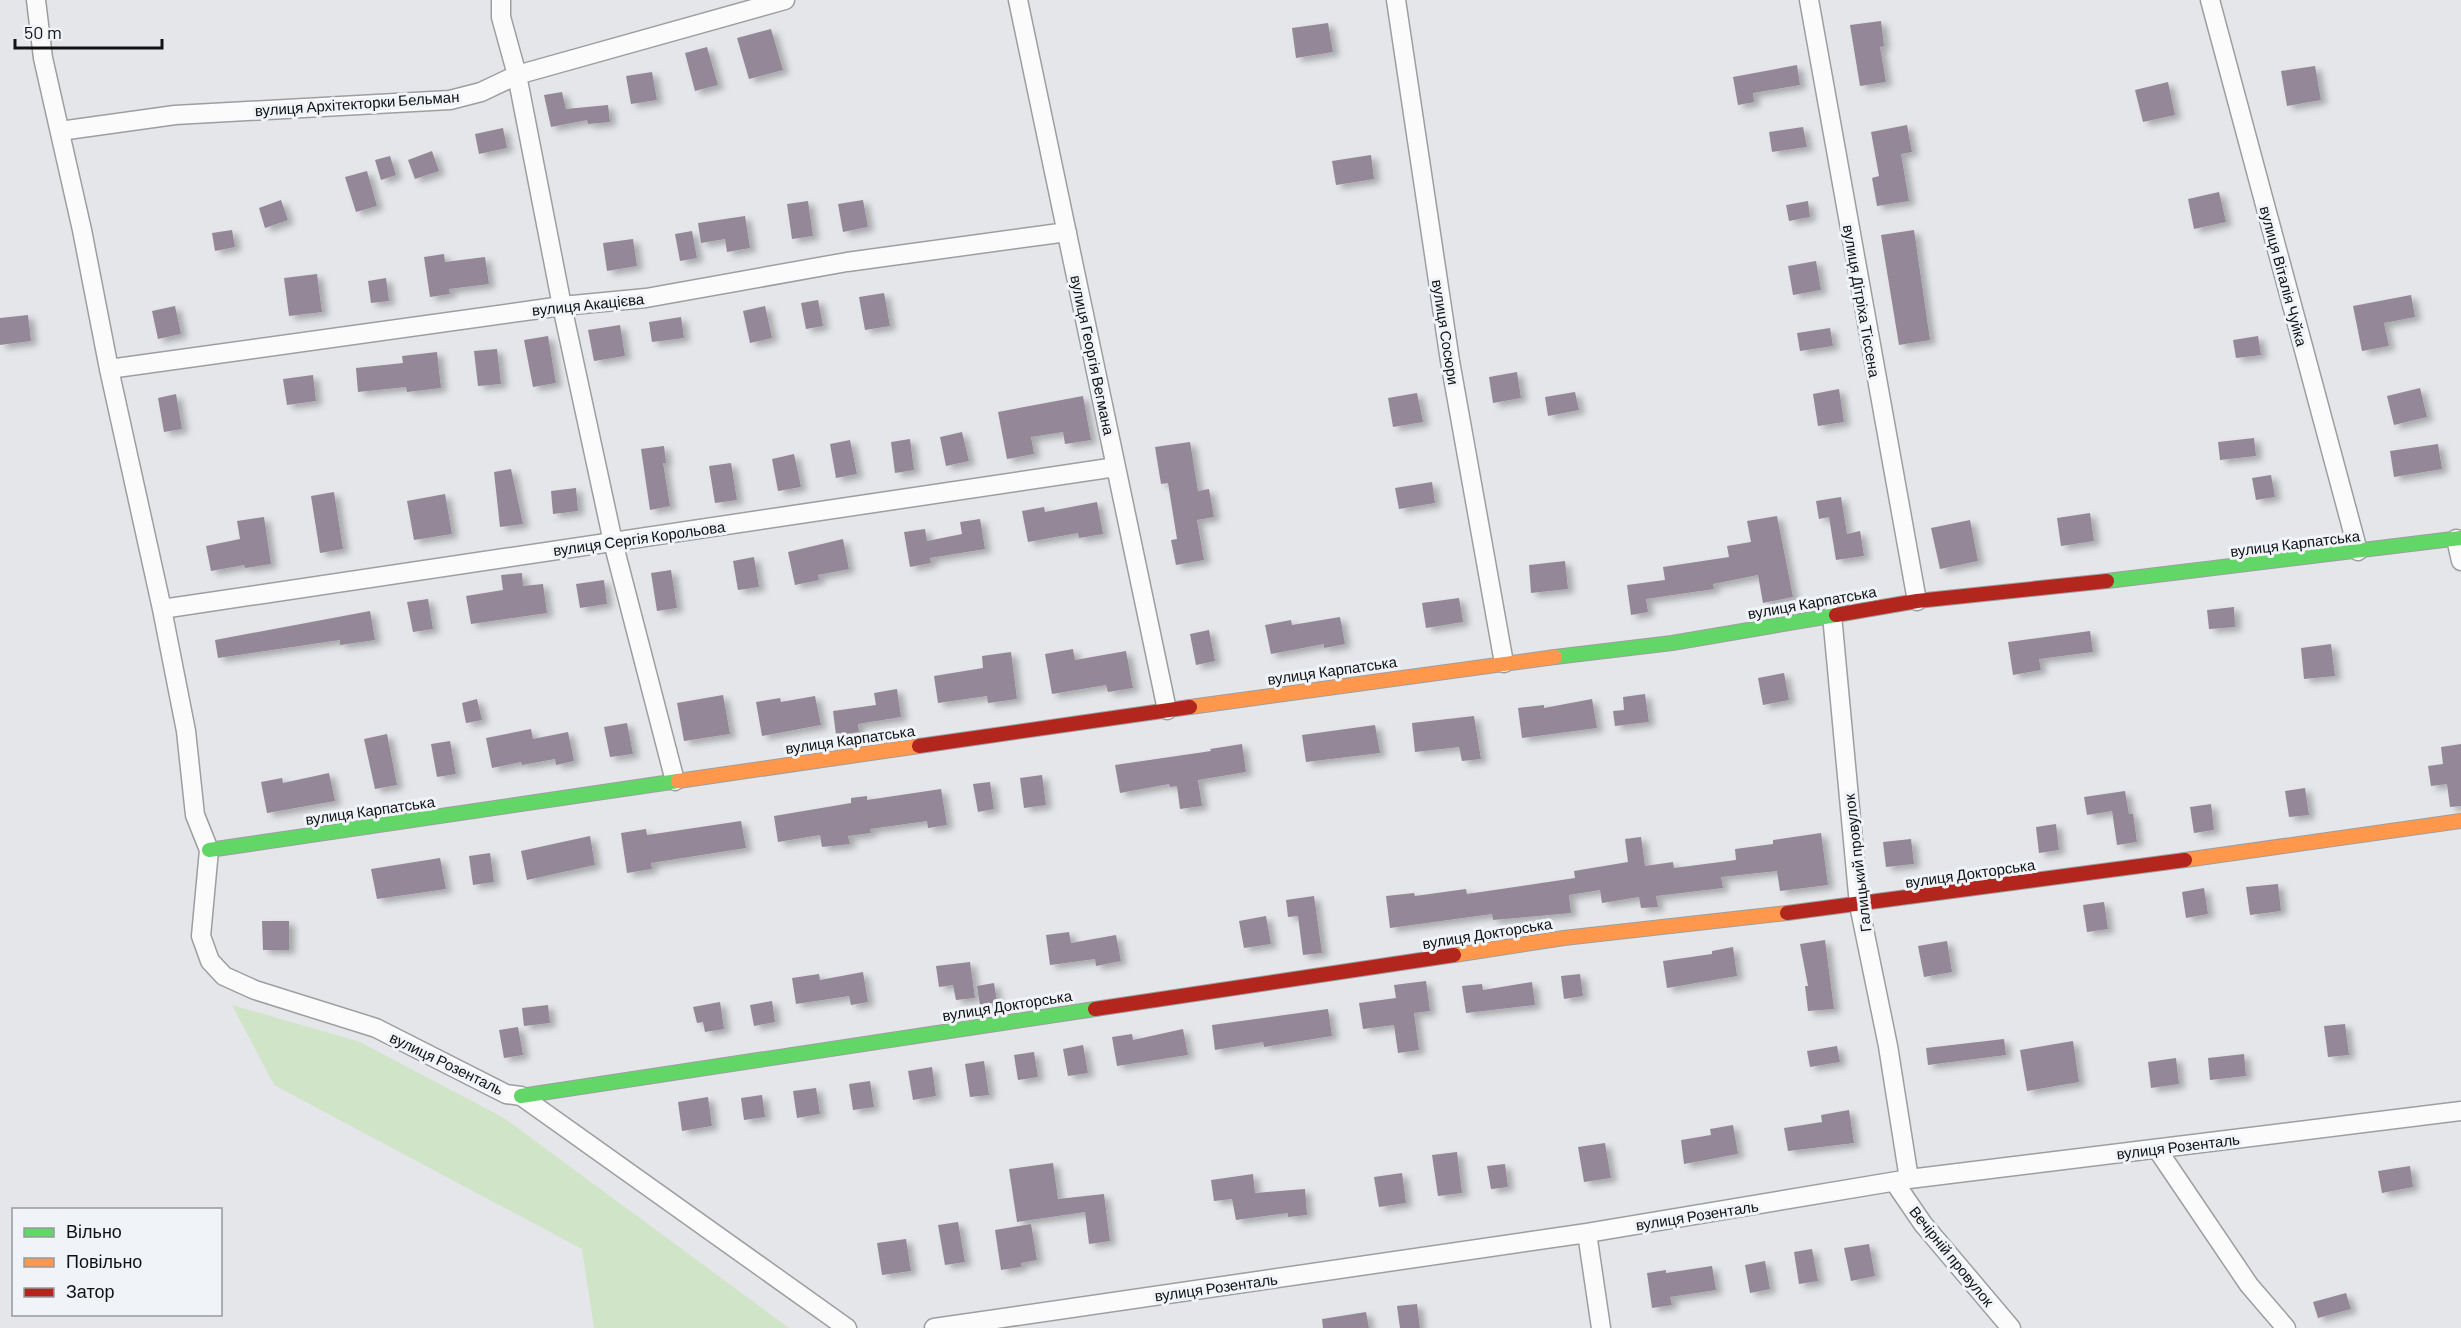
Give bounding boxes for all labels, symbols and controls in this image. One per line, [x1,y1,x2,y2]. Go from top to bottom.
scale bar [15,12,162,50]
text: 50 m [24,21,62,43]
street label: вулиця Архітекторки Бельман [254,87,460,119]
street label: вулиця Віталія Чуйка [2257,204,2312,349]
street label: вулиця Дітріха Тіссена [1840,223,1884,379]
street label: вулиця Георгія Вегмана [1067,273,1119,437]
street label: вулиця Сосюри [1429,278,1463,386]
street label: вулиця Акацієва [531,289,646,319]
street label: вулиця Сергія Корольова [552,517,727,559]
street label: вулиця Карпатська [2229,526,2361,560]
street label: вулиця Карпатська [1746,582,1878,622]
street label: вулиця Карпатська [1266,652,1398,688]
street label: вулиця Карпатська [784,721,916,757]
street label: вулиця Карпатська [304,792,436,828]
street label: Галицький провулок [1840,793,1874,933]
street label: вулиця Докторська [1904,855,2037,891]
street label: вулиця Докторська [1421,914,1554,952]
street label: вулиця Докторська [941,986,1074,1024]
street label: вулиця Розенталь [387,1028,507,1098]
street label: вулиця Розенталь [2115,1129,2241,1162]
street label: вулиця Розенталь [1634,1196,1760,1234]
street label: Вечірній провулок [1906,1202,1998,1310]
legend [12,1208,222,1316]
text: Вільно [66,1220,122,1242]
text: Повільно [66,1250,142,1272]
street label: вулиця Розенталь [1153,1269,1279,1305]
text: Затор [66,1280,115,1302]

